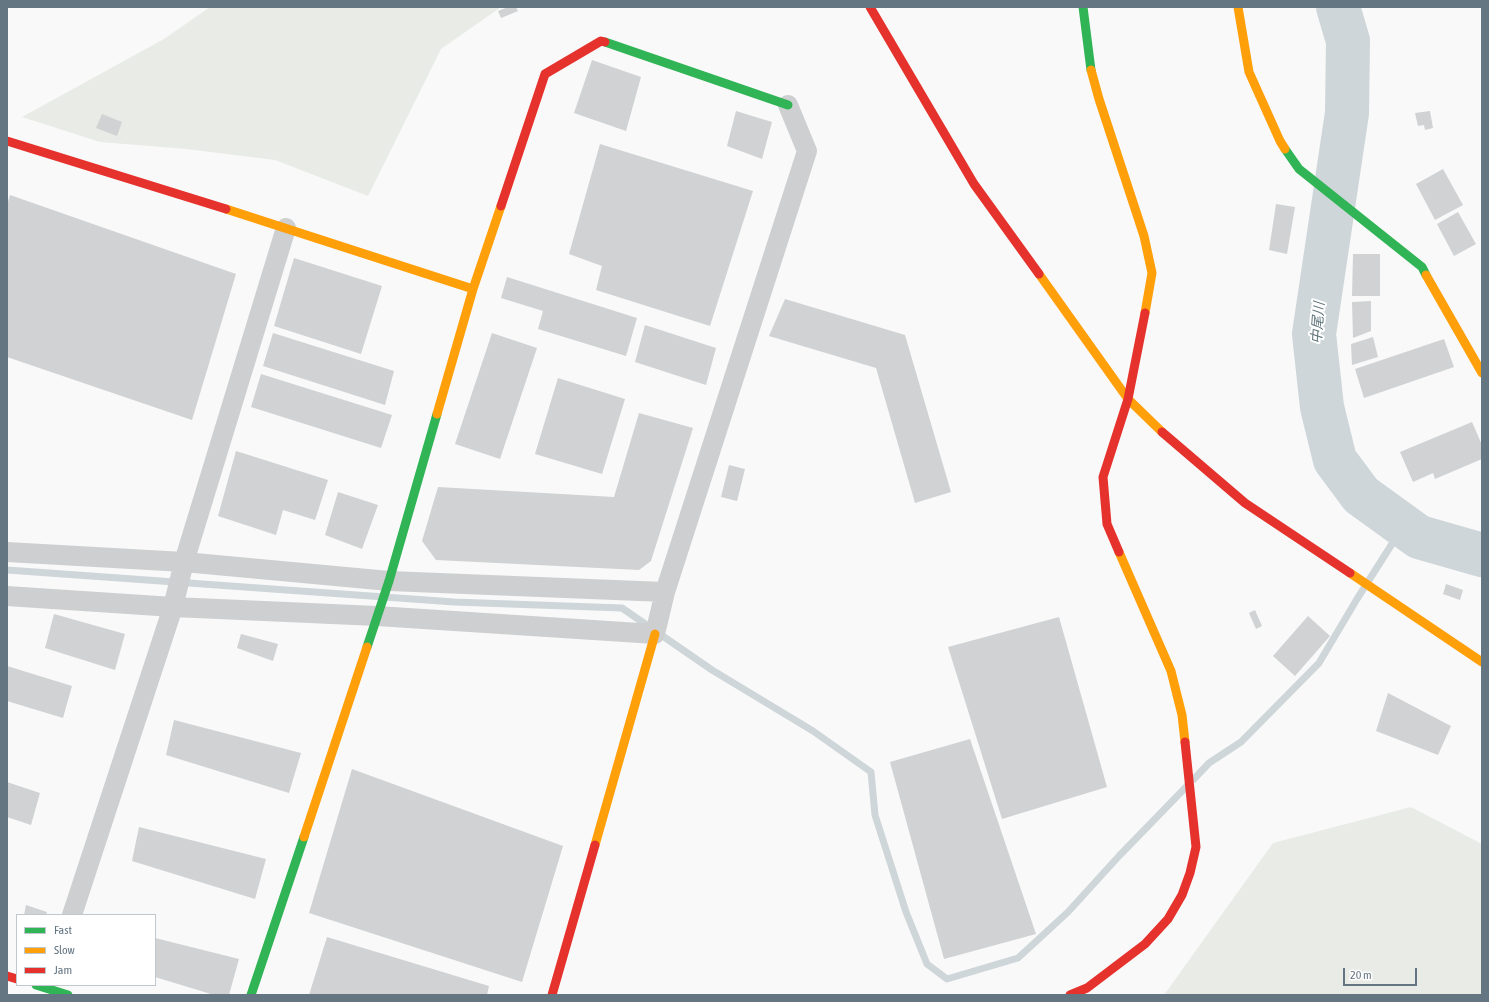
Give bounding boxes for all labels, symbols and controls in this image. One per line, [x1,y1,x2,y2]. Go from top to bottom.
water label: 中尾川 [1308,301,1328,345]
legend [16,914,156,986]
text: Fast [54,923,72,937]
text: Slow [54,943,75,957]
scale bar [1345,960,1419,986]
text: Jam [54,963,72,977]
text: 20 m [1350,968,1372,982]

